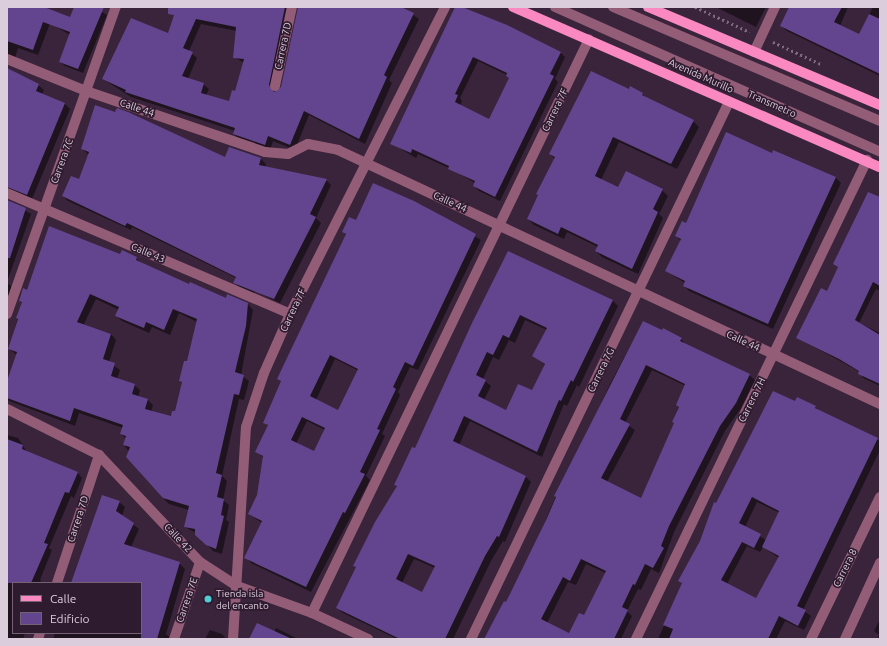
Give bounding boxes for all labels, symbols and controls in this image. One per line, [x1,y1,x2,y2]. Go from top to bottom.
street label: Carrera 7D [272,21,294,71]
street label: Avenida Murillo [667,56,735,96]
street label: Carrera 7F [539,86,571,134]
street label: Transmetro [746,88,798,120]
street label: Calle 44 [118,97,156,119]
street label: Carrera 7C [48,137,76,185]
street label: Calle 44 [431,189,469,215]
street label: Calle 43 [129,241,167,265]
street label: Carrera 7F [278,286,308,334]
street label: Calle 44 [724,328,762,354]
street label: Carrera 7G [585,346,617,394]
street label: Carrera 7H [736,376,768,424]
street label: Carrera 7D [65,494,91,544]
street label: Calle 42 [161,521,195,555]
street label: Carrera 8 [831,547,859,589]
street label: Carrera 7E [174,576,200,624]
legend [12,582,142,634]
place label: Tienda isla del encanto [216,587,269,610]
text: Calle [50,592,76,605]
marker: Tienda isla del encanto [203,594,213,604]
text: Edificio [50,612,90,625]

